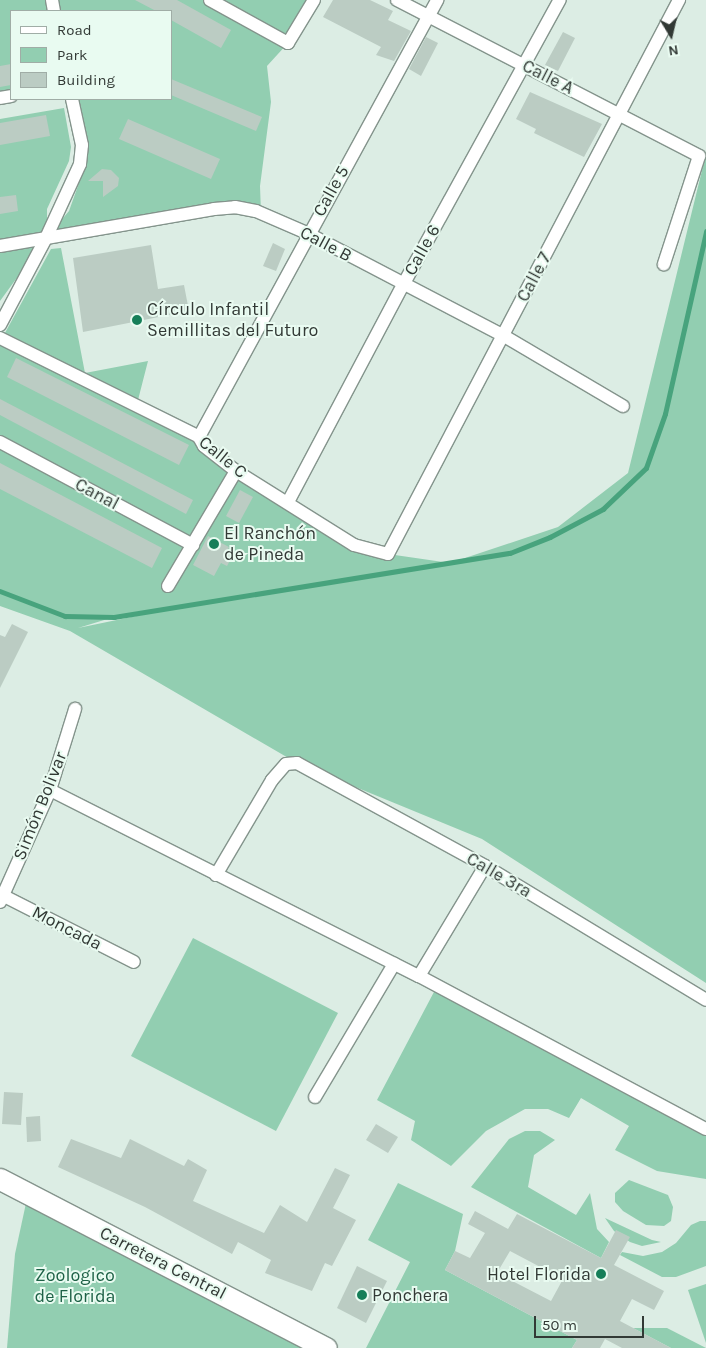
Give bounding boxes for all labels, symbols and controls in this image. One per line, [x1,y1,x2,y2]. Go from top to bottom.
legend [10,10,172,100]
north arrow [646,10,696,60]
text: Road [57,21,92,39]
text: N [667,41,680,59]
text: Park [57,46,87,64]
street label: Calle A [519,55,577,99]
text: Building [57,71,115,89]
street label: Calle 5 [308,162,354,220]
street label: Calle B [296,221,356,267]
street label: Calle 6 [399,221,445,279]
street label: Calle 7 [512,249,556,305]
place label: Círculo Infantil Semillitas del Futuro [147,299,318,342]
marker: Círculo Infantil Semillitas del Futuro [131,314,143,326]
street label: Calle C [195,431,251,483]
street label: Canal [71,473,123,515]
place label: El Ranchón de Pineda [224,523,316,566]
marker: El Ranchón de Pineda [208,538,220,550]
street label: Simón Bolivar [8,749,72,863]
street label: Calle 3ra [463,848,535,902]
street label: Moncada [28,901,106,955]
street label: Carretera Central [96,1222,230,1304]
place label: Hotel Florida [487,1263,591,1285]
park label: Zoologico de Florida [35,1265,115,1308]
marker: Hotel Florida [595,1268,607,1280]
place label: Ponchera [372,1284,448,1306]
marker: Ponchera [356,1289,368,1301]
scale bar [536,1306,646,1338]
text: 50 m [542,1316,577,1334]

